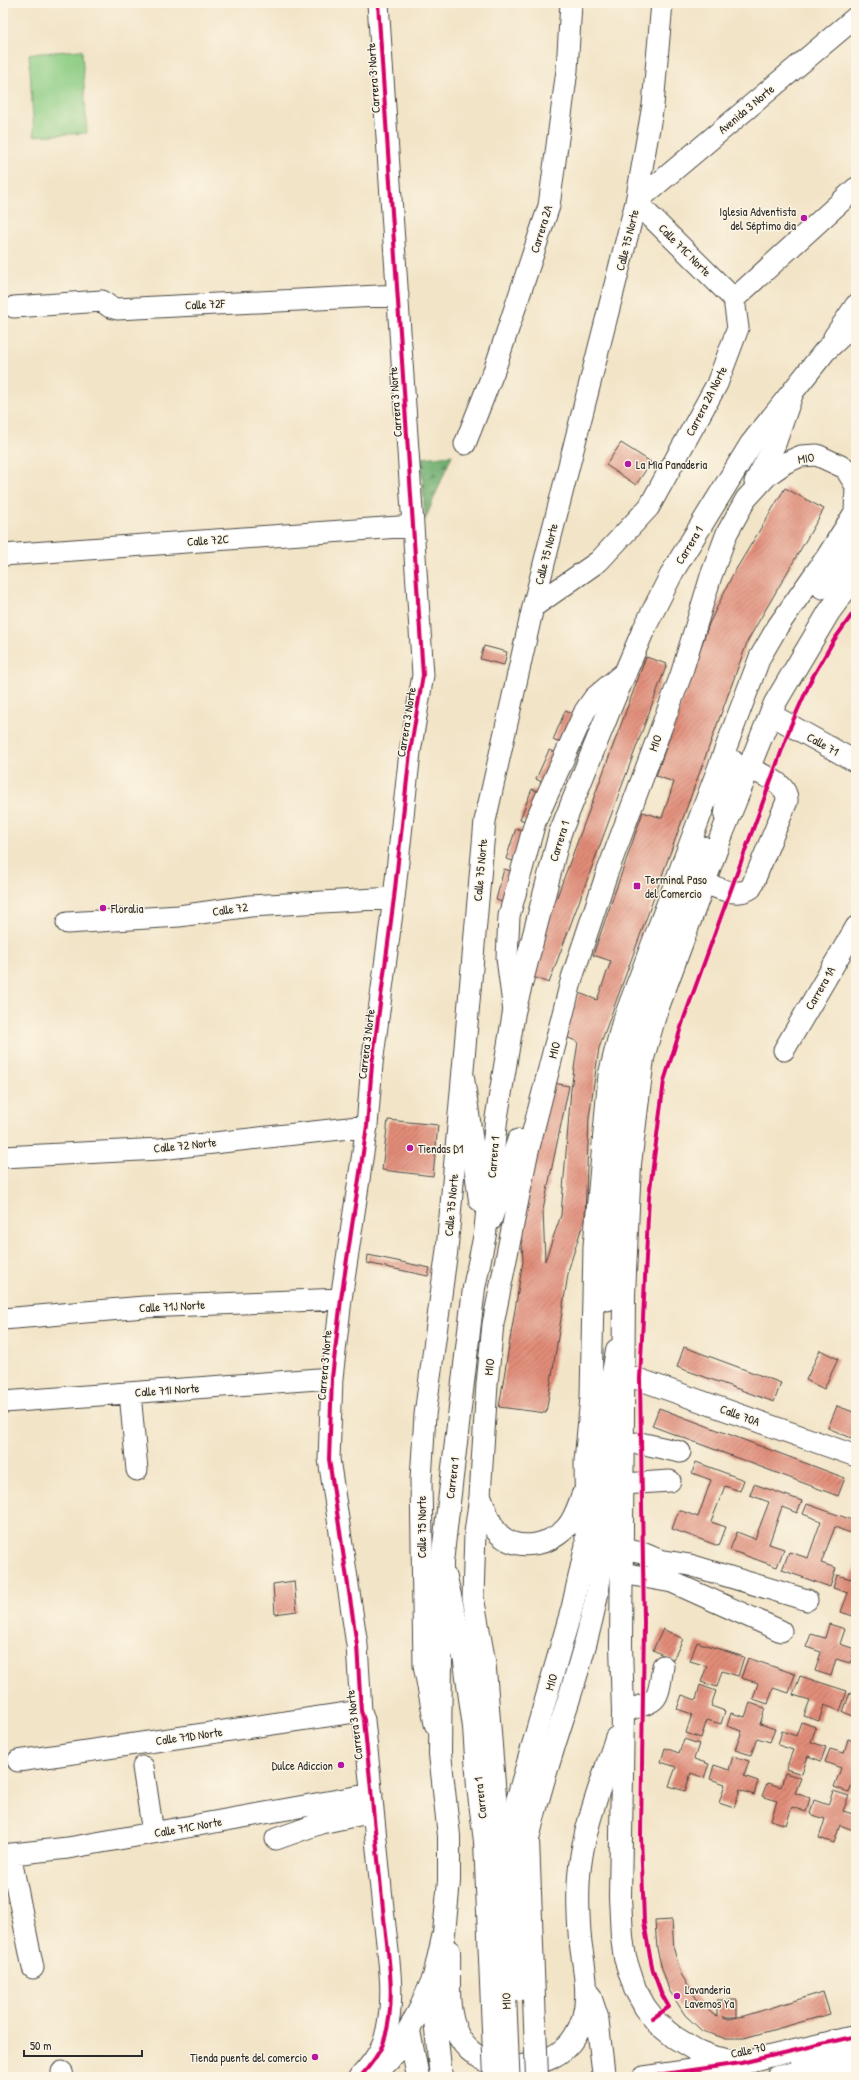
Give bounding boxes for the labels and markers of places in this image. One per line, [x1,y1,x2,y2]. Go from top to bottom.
place label: Iglesia Adventista del Séptimo dia [719,203,796,234]
marker: Iglesia Adventista del Séptimo dia [799,213,809,223]
place label: La Mìa Panaderia [636,456,708,473]
marker: La Mìa Panaderia [623,459,633,469]
place label: Terminal Paso del Comercio [645,871,707,902]
marker: Terminal Paso del Comercio [632,881,642,891]
place label: Floralia [110,900,144,917]
marker: Floralia [98,903,108,913]
place label: Tiendas D1 [418,1140,463,1157]
marker: Tiendas D1 [405,1143,415,1153]
place label: Dulce Adiccion [272,1757,333,1774]
marker: Dulce Adiccion [336,1760,346,1770]
place label: Lavanderia Lavemos Ya [685,1981,734,2012]
marker: Lavanderia Lavemos Ya [672,1991,682,2001]
place label: Tienda puente del comercio [190,2049,307,2066]
marker: Tienda puente del comercio [310,2052,320,2062]

